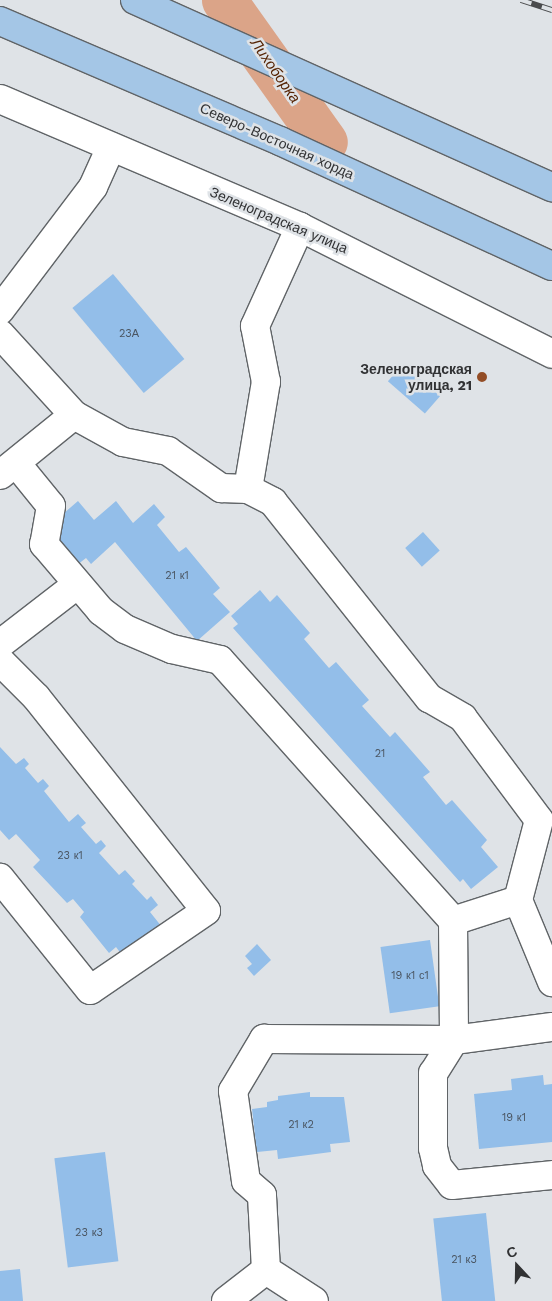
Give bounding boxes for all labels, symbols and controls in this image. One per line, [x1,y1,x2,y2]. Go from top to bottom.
water label: Лихоборка [246,35,304,107]
street label: Северо-Восточная хорда [197,99,357,183]
street label: Зеленоградская улица [208,183,350,257]
house number: 23А [119,327,139,341]
place label: Зеленоградская улица, 21 [360,361,472,394]
marker: Зеленоградская улица, 21 [476,371,488,383]
house number: 21 к1 [165,569,189,583]
house number: 21 [375,747,385,761]
house number: 23 к1 [57,849,83,863]
house number: 19 к1 с1 [391,969,429,983]
house number: 19 к1 [502,1111,526,1125]
house number: 21 к2 [288,1118,314,1132]
house number: 23 к3 [75,1226,103,1240]
north arrow [492,1241,542,1291]
text: С [504,1243,519,1261]
house number: 21 к3 [451,1253,477,1267]

